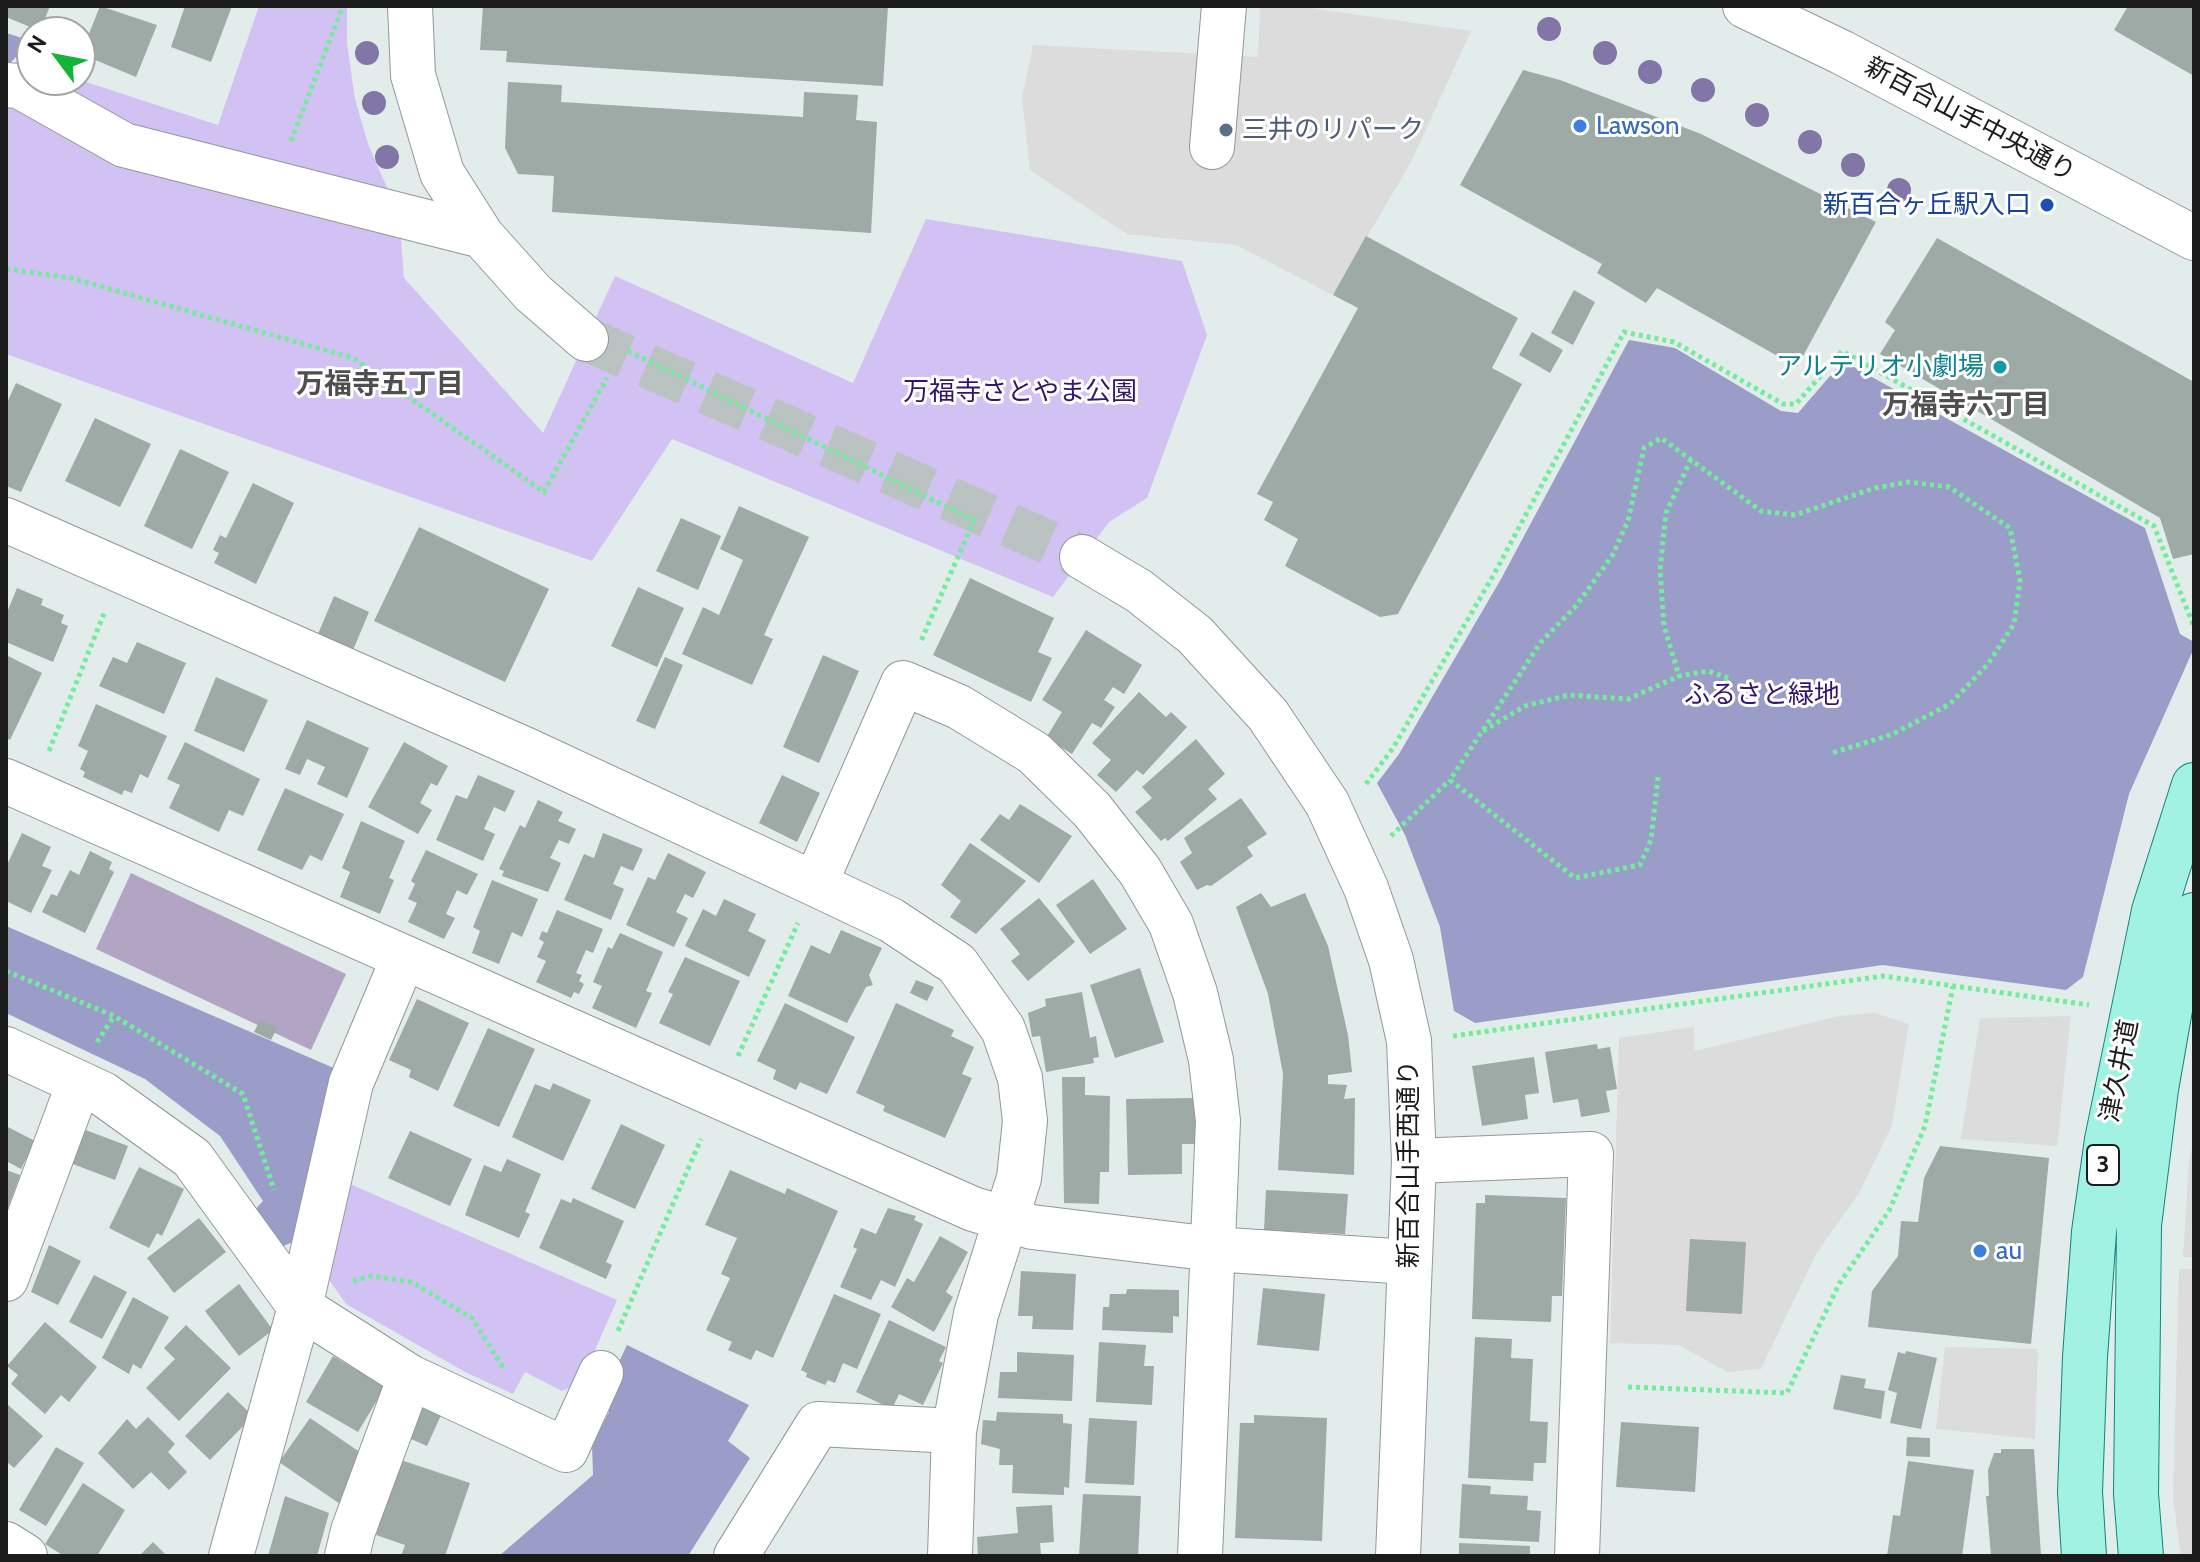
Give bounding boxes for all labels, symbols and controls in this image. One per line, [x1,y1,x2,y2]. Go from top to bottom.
north arrow [16,16,96,96]
text: N [21,30,52,58]
street label: 新百合山手中央通り [1859,51,2081,189]
place label: Lawson [1596,110,1680,142]
place label: 三井のリパーク [1242,114,1424,146]
marker: Lawson [1571,117,1589,135]
marker: 三井のリパーク [1217,121,1235,139]
place label: 新百合ヶ丘駅入口 [1823,189,2031,221]
marker: 新百合ヶ丘駅入口 [2038,196,2056,214]
place label: アルテリオ小劇場 [1776,351,1984,383]
marker: アルテリオ小劇場 [1991,358,2009,376]
district label: 万福寺五丁目 [296,368,464,402]
park label: 万福寺さとやま公園 [903,376,1137,408]
district label: 万福寺六丁目 [1882,389,2050,423]
park label: ふるさと緑地 [1684,679,1840,711]
street label: 津久井道 [2095,1017,2145,1125]
street label: 新百合山手西通り [1393,1060,1425,1268]
road number: 3 [2087,1145,2119,1185]
place label: au [1996,1235,2022,1267]
marker: au [1971,1242,1989,1260]

